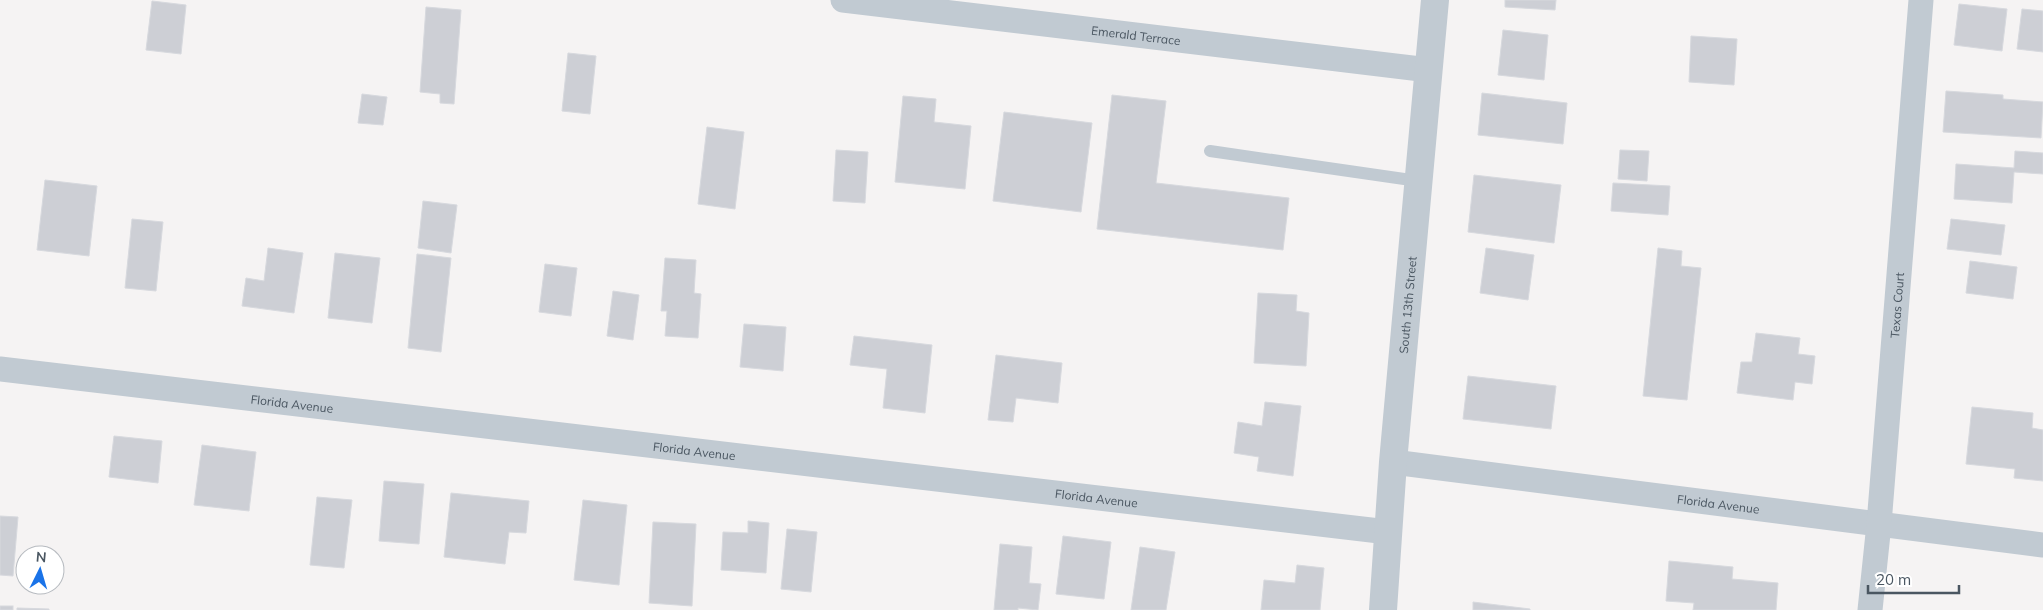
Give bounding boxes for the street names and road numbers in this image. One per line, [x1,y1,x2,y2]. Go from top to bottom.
street label: Emerald Terrace [1090,22,1181,48]
street label: South 13th Street [1395,256,1419,354]
street label: Texas Court [1886,272,1907,339]
street label: Florida Avenue [250,391,334,416]
street label: Florida Avenue [652,438,736,463]
street label: Florida Avenue [1054,485,1139,510]
street label: Florida Avenue [1676,491,1761,516]

